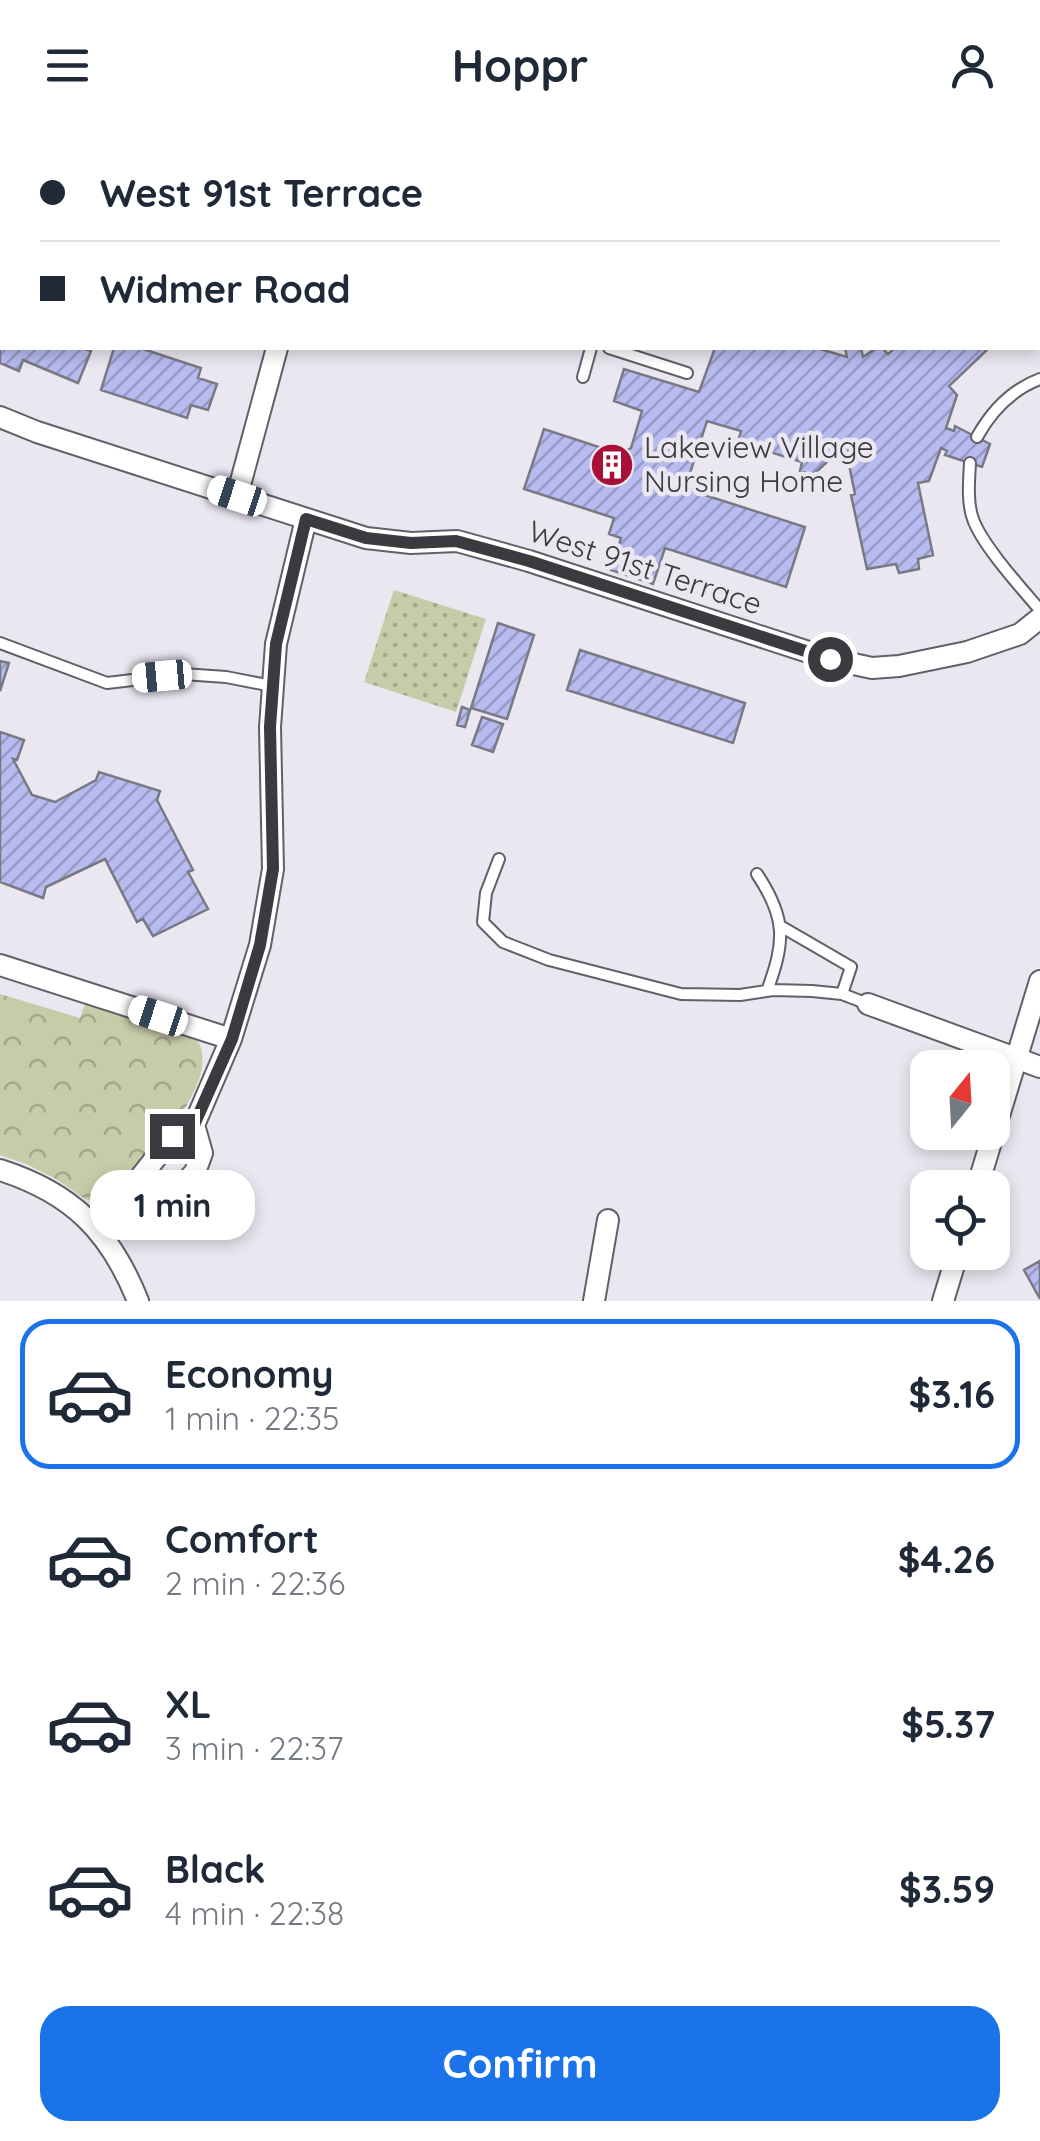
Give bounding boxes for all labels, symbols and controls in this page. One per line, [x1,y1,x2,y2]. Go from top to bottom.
text: Hoppr [452,37,588,93]
icon: menu [40,38,95,93]
icon: person [945,38,1000,93]
text: West 91st Terrace [100,169,423,217]
text: Widmer Road [100,265,351,313]
place label: Lakeview Village Nursing Home [644,428,874,500]
building icon: Lakeview Village Nursing Home [589,442,635,488]
car [204,472,270,520]
street label: West 91st Terrace [524,511,767,623]
route start [808,637,853,682]
car [131,658,193,694]
car [125,992,191,1040]
north arrow [910,1050,1010,1150]
map controls [910,1050,1010,1270]
route end [150,1114,195,1159]
button: locate [910,1170,1010,1270]
callout: 1 min [90,1171,254,1241]
text: 1 min [134,1185,211,1225]
icon: car [45,1349,135,1439]
text: Economy [165,1350,334,1398]
text: $3.16 [909,1370,995,1418]
text: 1 min · 22:35 [165,1398,339,1438]
icon: car [45,1514,135,1604]
text: Comfort [165,1515,319,1563]
text: $4.26 [898,1535,995,1583]
text: 2 min · 22:36 [165,1563,345,1603]
icon: car [45,1679,135,1769]
text: XL [165,1680,211,1728]
text: $5.37 [901,1700,995,1748]
text: 3 min · 22:37 [165,1728,343,1768]
icon: car [45,1844,135,1934]
text: Black [165,1845,265,1893]
text: $3.59 [899,1865,995,1913]
text: 4 min · 22:38 [165,1893,344,1933]
button: Confirm [40,2006,1000,2121]

